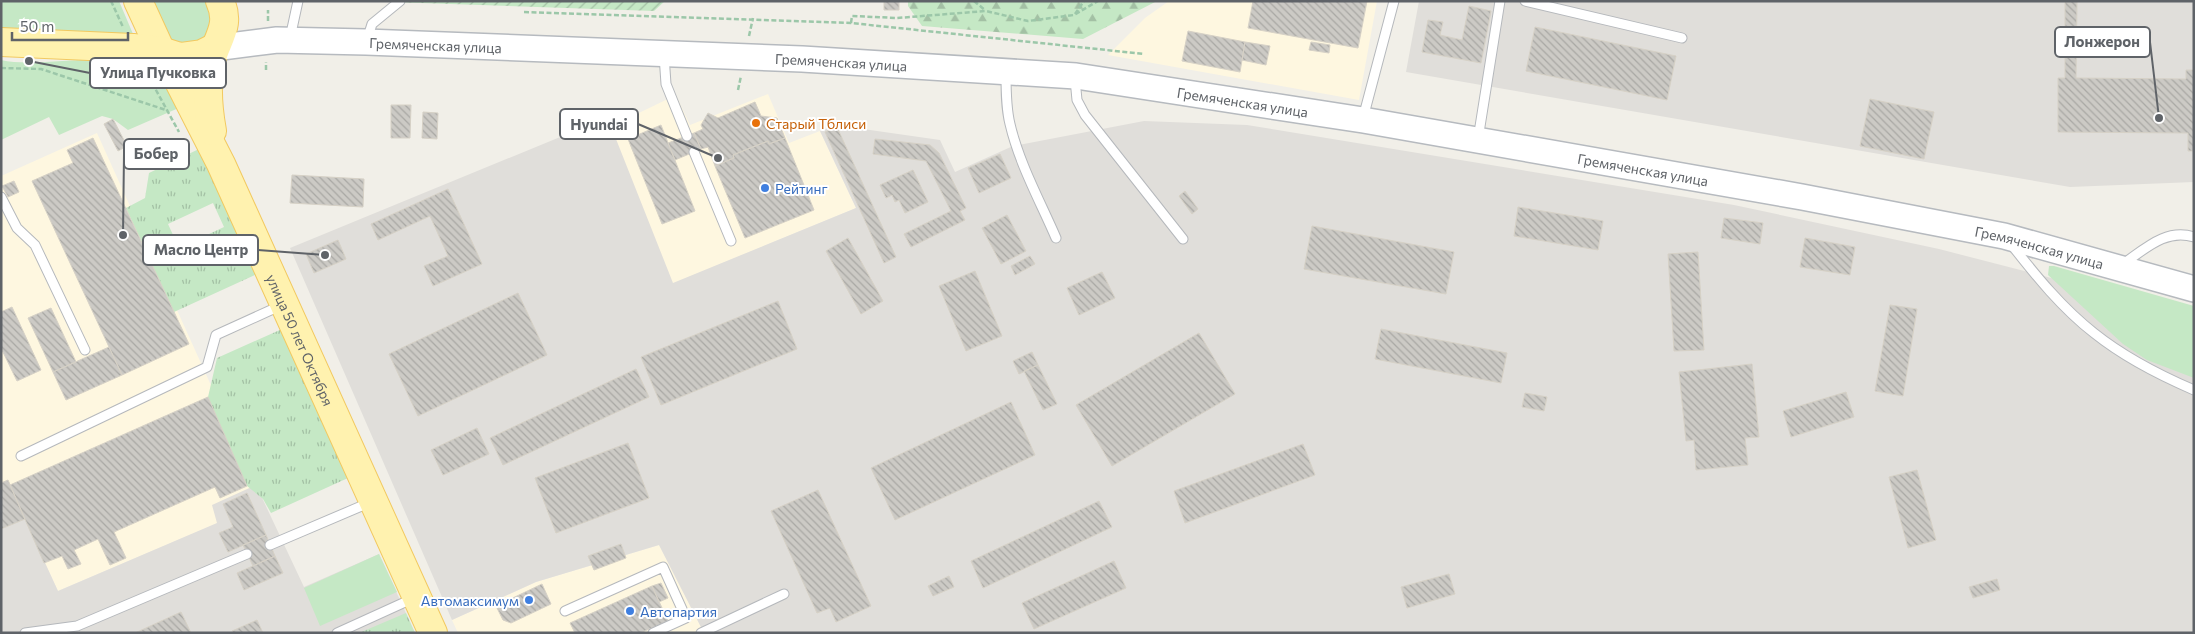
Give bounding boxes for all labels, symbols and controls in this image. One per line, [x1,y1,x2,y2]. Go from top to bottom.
scale bar [12,10,129,42]
text: 50 m [20,17,54,35]
callout: Лонжерон [2055,27,2150,57]
text: Лонжерон [2064,32,2140,50]
street label: Гремяченская улица [369,34,502,56]
street label: Гремяченская улица [775,49,908,74]
callout: Улица Пучковка [90,58,226,88]
text: Улица Пучковка [100,63,216,81]
street label: Гремяченская улица [1176,83,1309,120]
callout: Hyundai [560,109,638,139]
text: Hyundai [570,115,628,133]
place label: Старый Тблиси [766,115,866,132]
marker: Старый Тблиси [750,117,762,129]
callout: Бобер [124,139,189,169]
text: Бобер [134,144,178,162]
street label: Гремяченская улица [1576,149,1710,189]
place label: Рейтинг [775,180,828,197]
marker: Рейтинг [759,182,771,194]
street label: Гремяченская улица [1973,222,2106,272]
callout: Масло Центр [143,235,258,265]
text: Масло Центр [154,240,248,258]
street label: улица 50 лет Октября [263,271,338,408]
place label: Автомаксимум [421,592,519,609]
marker: Автомаксимум [523,594,535,606]
place label: Автопартия [640,603,717,620]
marker: Автопартия [624,605,636,617]

